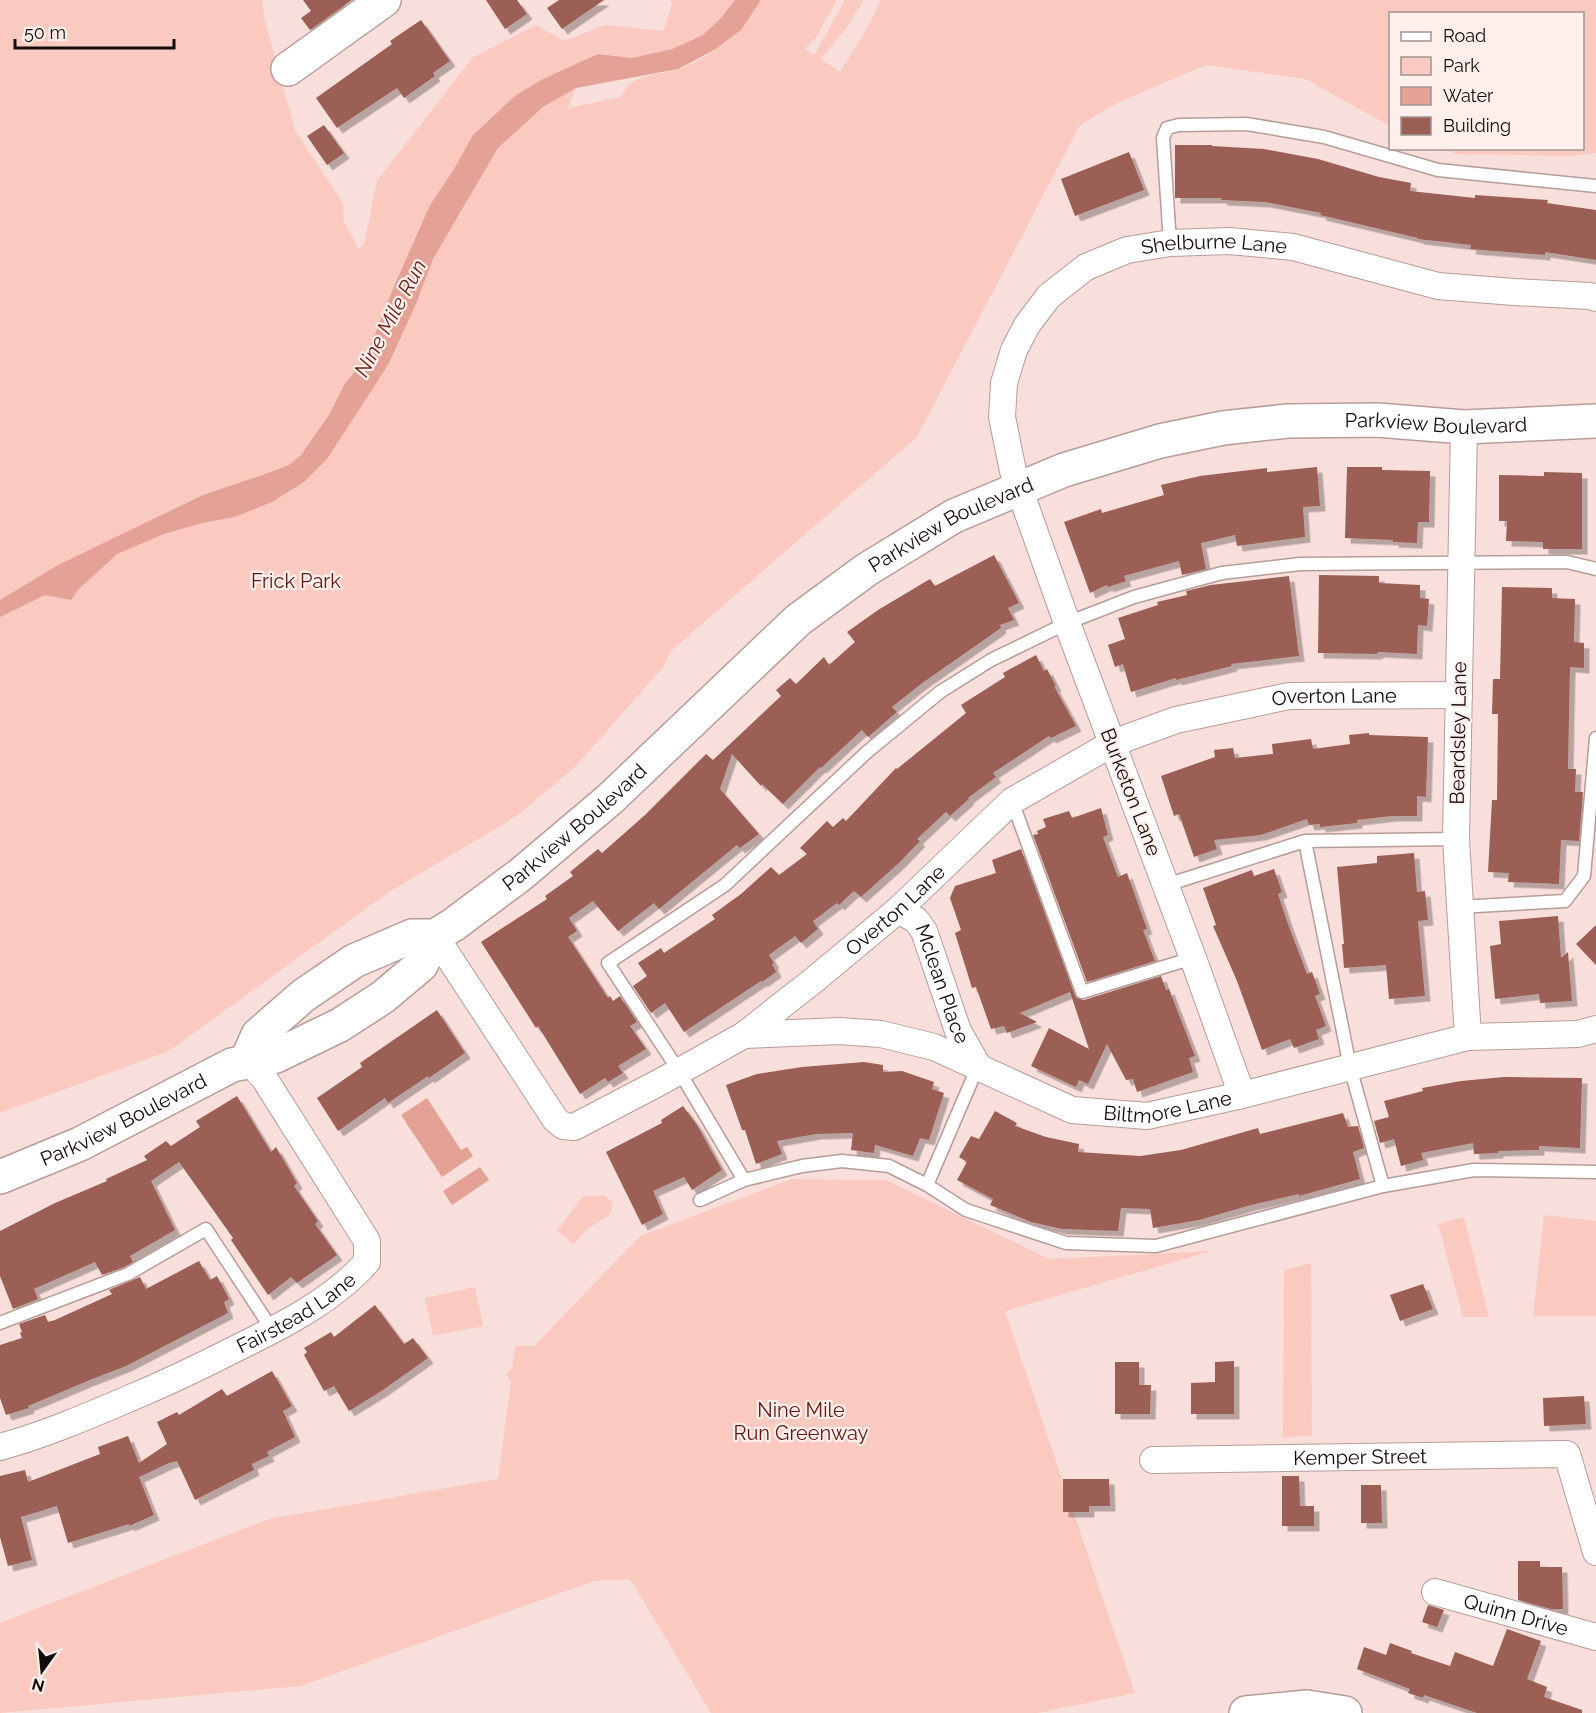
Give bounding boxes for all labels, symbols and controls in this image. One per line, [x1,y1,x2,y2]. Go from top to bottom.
scale bar [15,12,174,50]
legend [1389,12,1584,150]
text: 50 m [24,22,66,43]
text: Road [1443,25,1486,46]
text: Park [1443,55,1480,76]
text: Water [1443,85,1494,106]
text: Building [1443,115,1511,136]
street label: Shelburne Lane [1139,229,1289,260]
water label: Nine Mile Run [349,255,431,381]
street label: Parkview Boulevard [1345,408,1528,439]
street label: Parkview Boulevard [864,472,1037,577]
park label: Frick Park [251,569,341,593]
street label: Beardsley Lane [1445,661,1471,805]
street label: Overton Lane [1269,683,1397,711]
street label: Burketon Lane [1096,725,1166,860]
street label: Parkview Boulevard [498,759,652,896]
street label: Overton Lane [840,859,950,961]
street label: Mclean Place [911,921,975,1048]
street label: Parkview Boulevard [37,1068,211,1171]
street label: Biltmore Lane [1103,1086,1234,1128]
street label: Fairstead Lane [233,1267,361,1358]
park label: Nine Mile Run Greenway [734,1398,869,1445]
street label: Kemper Street [1293,1444,1427,1470]
street label: Quinn Drive [1461,1589,1571,1641]
north arrow [12,1641,72,1701]
text: N [30,1674,47,1696]

